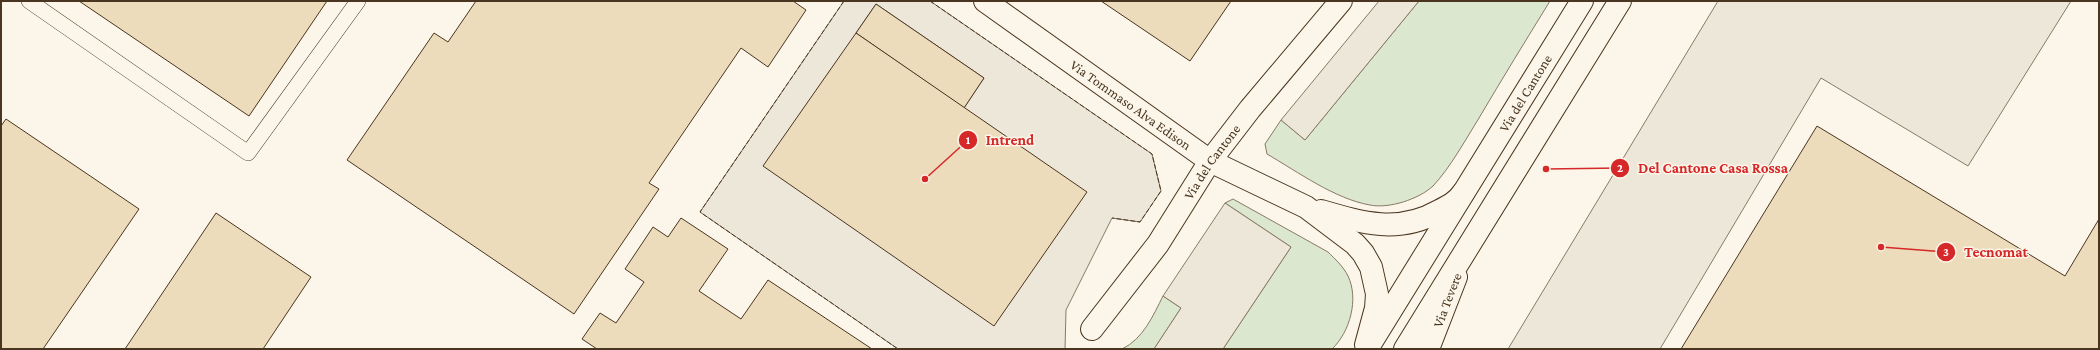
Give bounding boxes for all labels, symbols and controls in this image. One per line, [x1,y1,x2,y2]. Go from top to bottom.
street label: Via del Cantone [1495,51,1555,134]
street label: Via Tommaso Alva Edison [1067,56,1195,153]
street label: Via del Cantone [1180,121,1243,202]
callout: Intrend [958,127,1042,154]
text: Intrend [986,132,1035,148]
text: 1 [966,133,971,147]
callout: Del Cantone Casa Rossa [1610,155,1796,182]
text: Del Cantone Casa Rossa [1638,160,1789,176]
text: 2 [1617,161,1623,175]
callout: Tecnomat [1936,238,2036,265]
text: Tecnomat [1964,244,2029,260]
text: 3 [1943,245,1949,259]
street label: Via Tevere [1429,271,1465,329]

